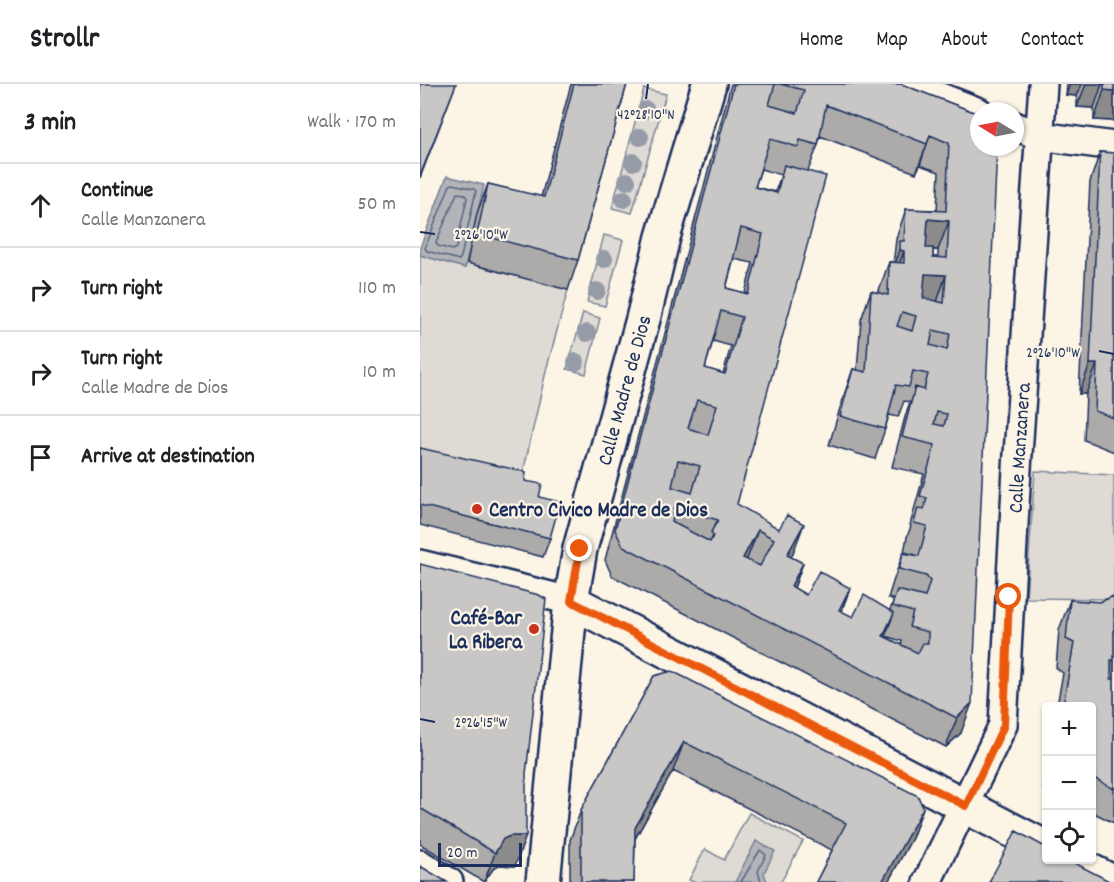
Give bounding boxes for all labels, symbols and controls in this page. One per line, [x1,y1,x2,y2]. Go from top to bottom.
text: Strollr [30,21,99,61]
text: Home [799,26,843,56]
text: Map [876,26,908,56]
text: About [941,26,988,56]
text: Contact [1021,26,1084,56]
north arrow [970,102,1024,156]
text: 3 min [24,105,76,142]
text: 42°28'10"N [617,105,675,127]
text: Walk · 170 m [307,109,396,137]
text: Continue [81,176,153,207]
icon: ahead [24,189,57,222]
text: 50 m [358,191,396,219]
text: Calle Manzanera [81,207,205,235]
text: 2°26'10"W [454,225,508,247]
icon: right [24,273,57,306]
text: Turn right [81,274,163,305]
text: 110 m [358,275,396,303]
street label: Calle Madre de Dios [591,312,661,470]
text: 2°26'10"W [1026,343,1080,365]
text: Turn right [81,344,163,375]
icon: right [24,357,57,390]
text: 10 m [362,359,396,387]
text: Calle Madre de Dios [81,375,229,403]
street label: Calle Manzanera [1003,381,1041,514]
icon: arrive [24,441,57,474]
text: Arrive at destination [81,442,255,473]
place label: Centro Civico Madre de Dios [489,497,708,527]
marker: Centro Civico Madre de Dios [470,502,484,516]
route end [566,535,592,561]
route start [995,583,1021,609]
place label: Café-Bar La Ribera [449,605,523,659]
marker: Café-Bar La Ribera [527,622,541,636]
map controls [1042,702,1096,864]
button: + [1042,702,1096,756]
text: 2°26'15"W [455,713,508,735]
button: − [1042,756,1096,810]
button: locate [1042,810,1096,864]
scale bar [438,840,522,868]
text: 20 m [447,842,477,865]

